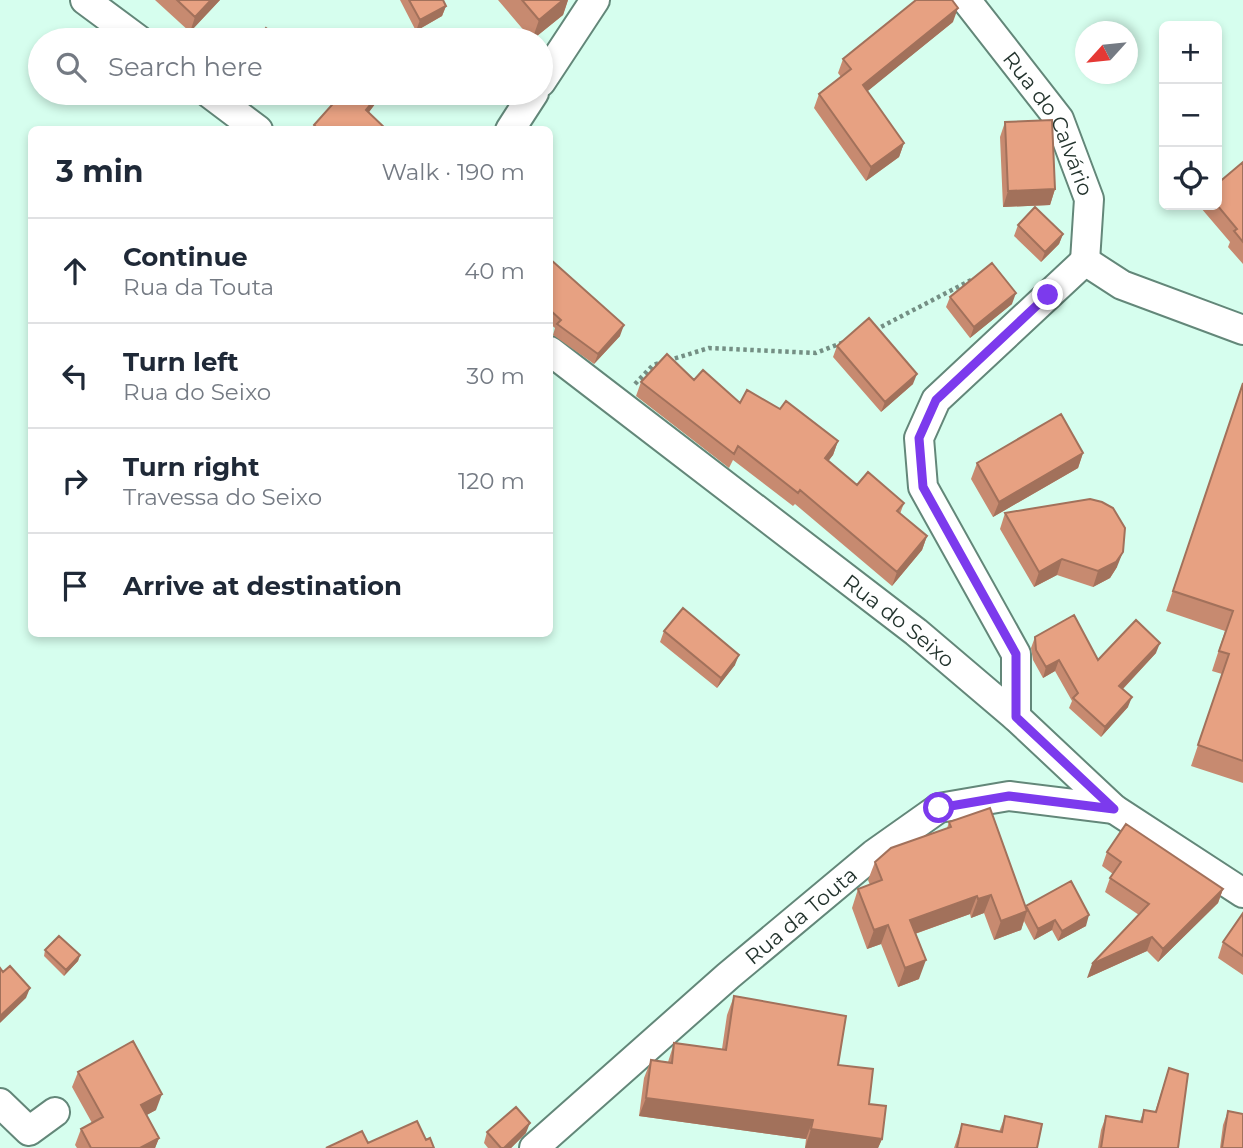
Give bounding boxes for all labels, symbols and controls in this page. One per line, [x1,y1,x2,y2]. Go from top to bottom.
north arrow [1075,21,1138,84]
map controls [1159,21,1222,210]
button: + [1159,21,1222,84]
search box [28,28,553,105]
street label: Rua do Calvário [998,46,1099,199]
icon: search [52,48,90,86]
text: Search here [108,51,263,83]
button: − [1159,84,1222,147]
button: locate [1159,147,1222,210]
text: 3 min [56,153,143,190]
text: Walk · 190 m [381,158,525,186]
text: Continue [123,241,248,273]
icon: ahead [56,252,94,290]
text: 40 m [464,257,525,285]
text: Rua da Touta [123,273,274,301]
route end [1032,279,1063,310]
text: Turn left [123,346,239,378]
icon: left [56,357,94,395]
text: 30 m [466,362,525,390]
text: Rua do Seixo [123,378,271,406]
text: Turn right [123,451,259,483]
icon: right [56,462,94,500]
text: 120 m [458,467,525,495]
text: Travessa do Seixo [123,483,322,511]
icon: arrive [56,567,94,605]
street label: Rua do Seixo [838,568,960,672]
text: Arrive at destination [123,570,402,602]
route start [923,792,954,823]
street label: Rua da Touta [740,861,862,969]

